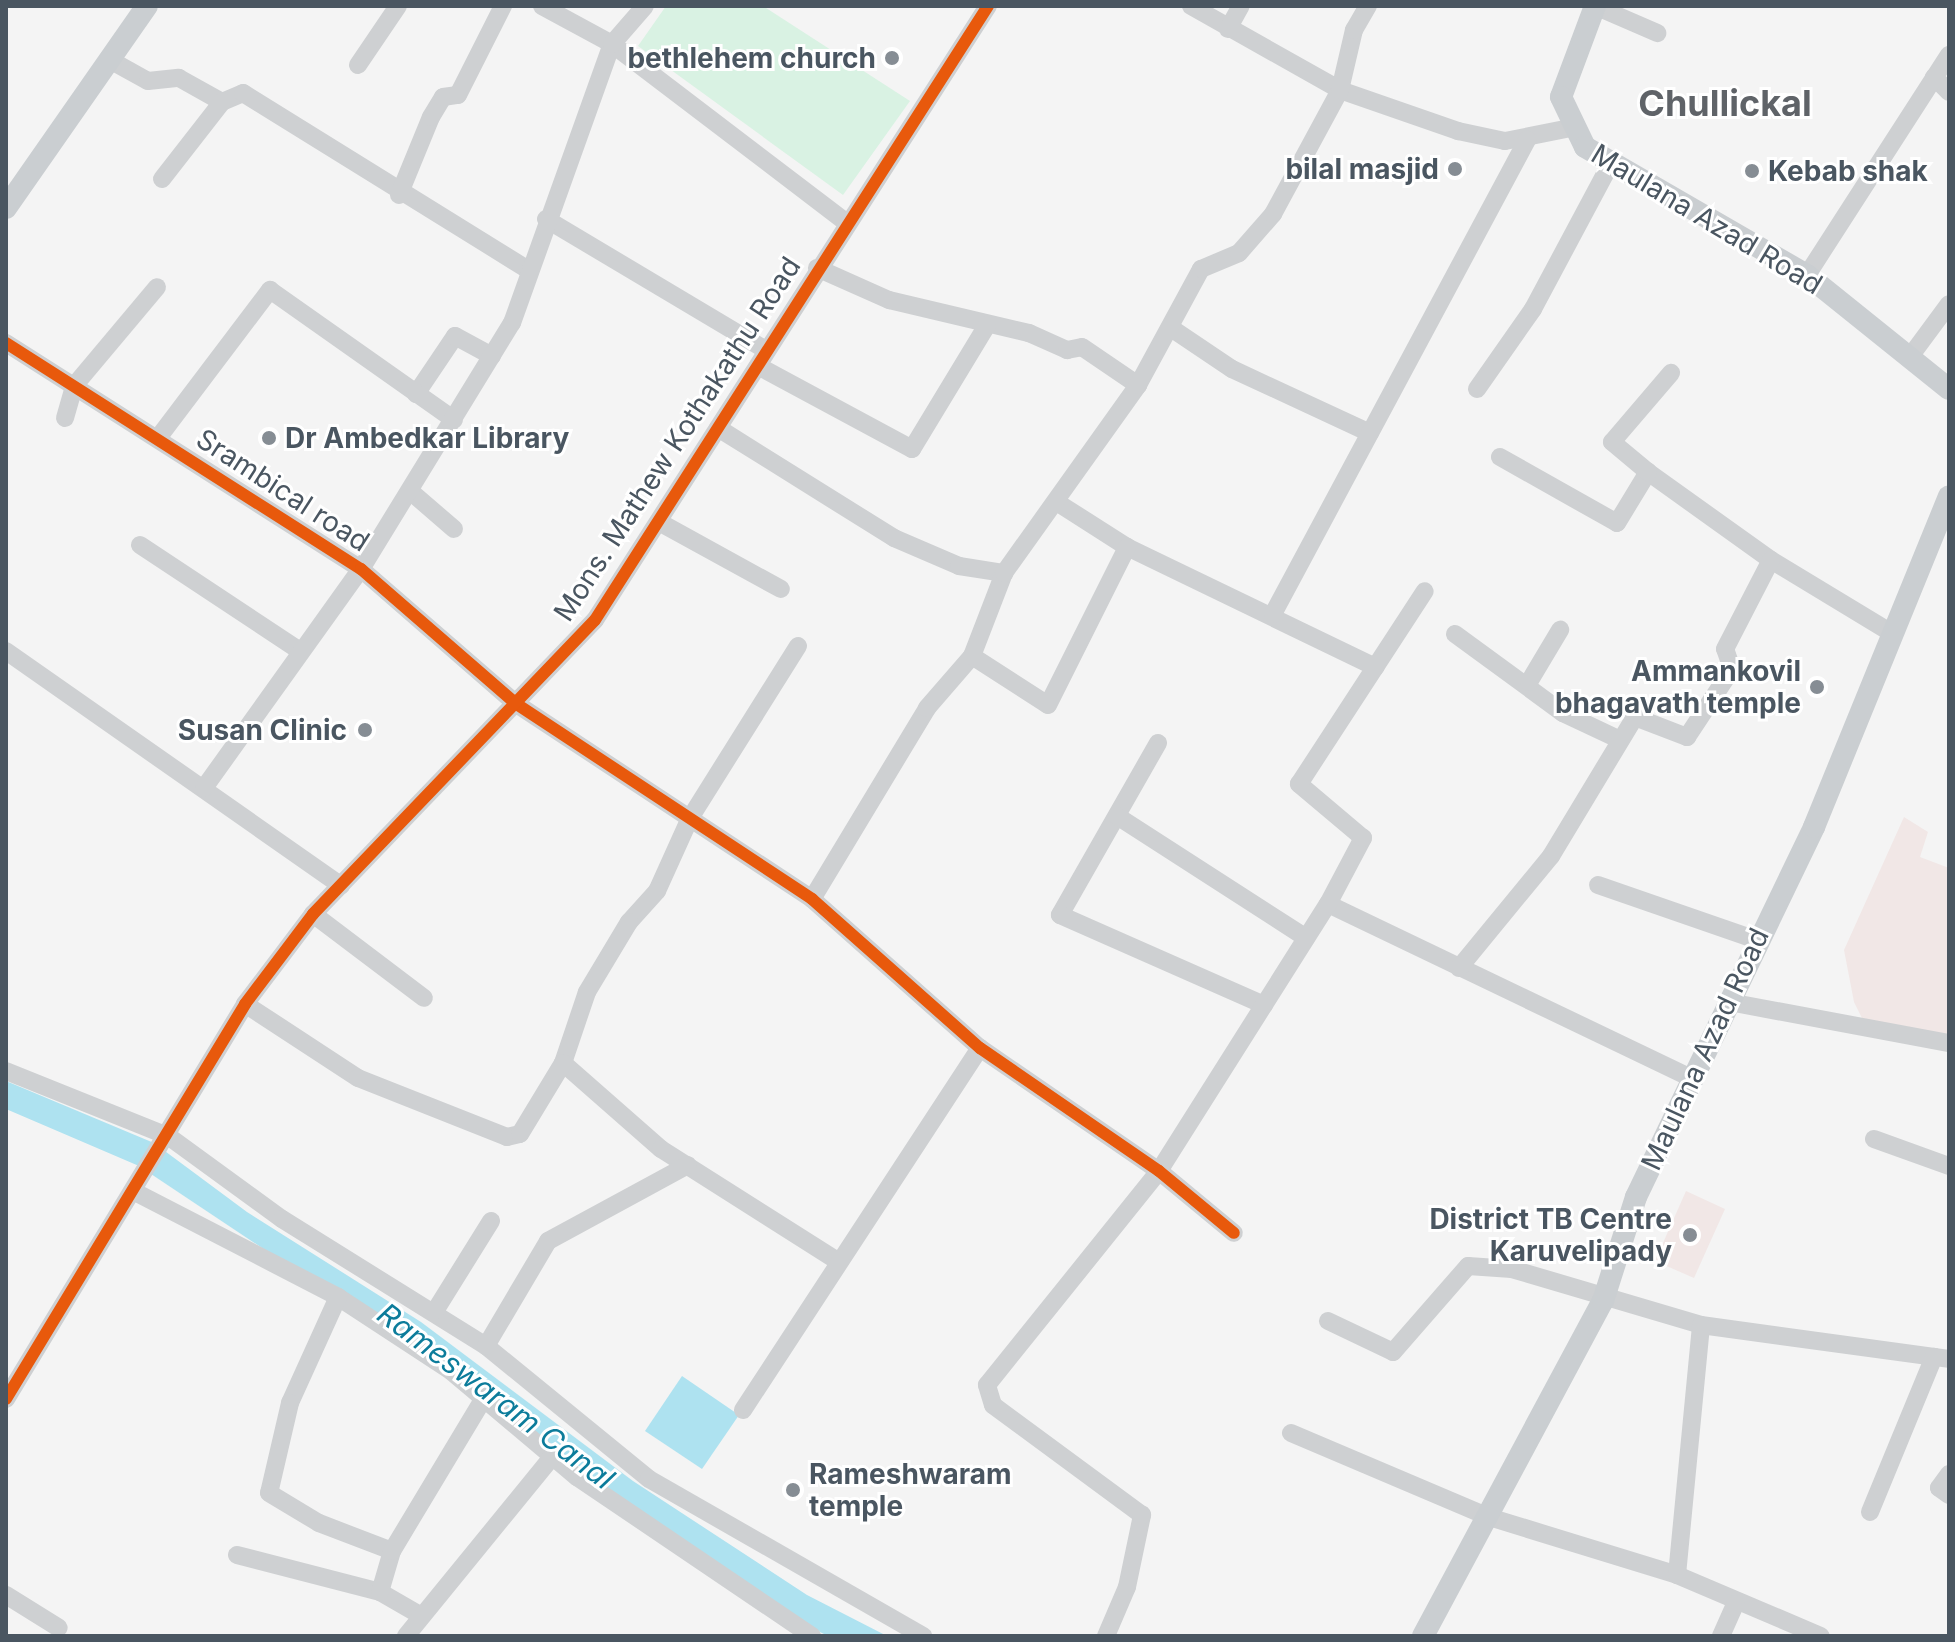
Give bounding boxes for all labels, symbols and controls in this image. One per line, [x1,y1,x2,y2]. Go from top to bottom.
place label: bethlehem church [627,41,876,75]
marker: bethlehem church [883,49,901,67]
district label: Chullickal [1638,82,1812,126]
street label: Maulana Azad Road [1586,137,1828,301]
place label: bilal masjid [1285,152,1439,186]
place label: Kebab shak [1768,154,1928,188]
marker: bilal masjid [1446,160,1464,178]
marker: Kebab shak [1743,162,1761,180]
street label: Mons. Mathew Kothakathu Road [547,251,807,627]
place label: Dr Ambedkar Library [285,421,569,455]
street label: Srambical road [190,422,376,558]
marker: Dr Ambedkar Library [260,429,278,447]
place label: Ammankovil bhagavath temple [1555,654,1801,720]
marker: Ammankovil bhagavath temple [1808,678,1826,696]
place label: Susan Clinic [178,713,347,747]
marker: Susan Clinic [354,719,376,741]
street label: Maulana Azad Road [1634,923,1776,1175]
place label: District TB Centre Karuvelipady [1429,1202,1672,1268]
marker: District TB Centre Karuvelipady [1679,1224,1701,1246]
water label: Rameswaram Canal [371,1295,621,1497]
place label: Rameshwaram temple [809,1457,1012,1523]
marker: Rameshwaram temple [784,1481,802,1499]

